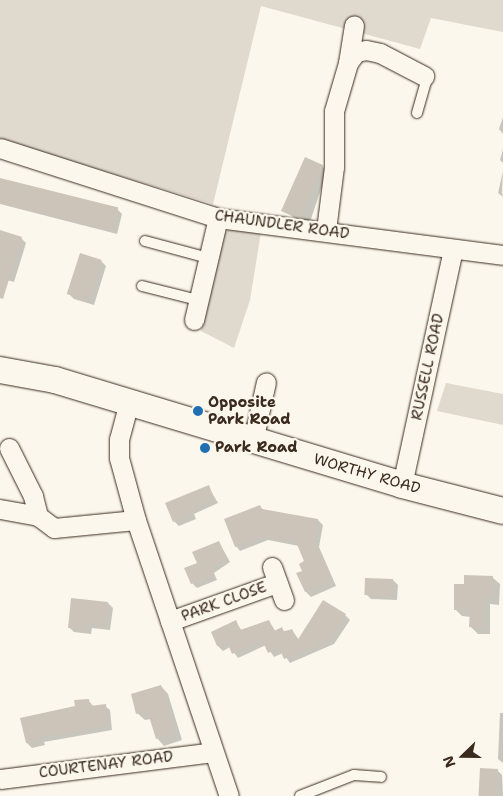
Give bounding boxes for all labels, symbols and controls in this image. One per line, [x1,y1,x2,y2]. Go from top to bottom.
street label: CHAUNDLER ROAD [213,207,351,243]
street label: RUSSELL ROAD [408,312,448,422]
place label: Opposite Park Road [208,393,290,428]
marker: Opposite Park Road [192,405,204,417]
place label: Park Road [215,439,297,457]
marker: Park Road [199,442,211,454]
street label: WORTHY ROAD [311,450,423,498]
street label: PARK CLOSE [179,578,269,626]
north arrow [438,731,488,781]
street label: COURTENAY ROAD [38,748,174,782]
text: N [439,753,460,770]

